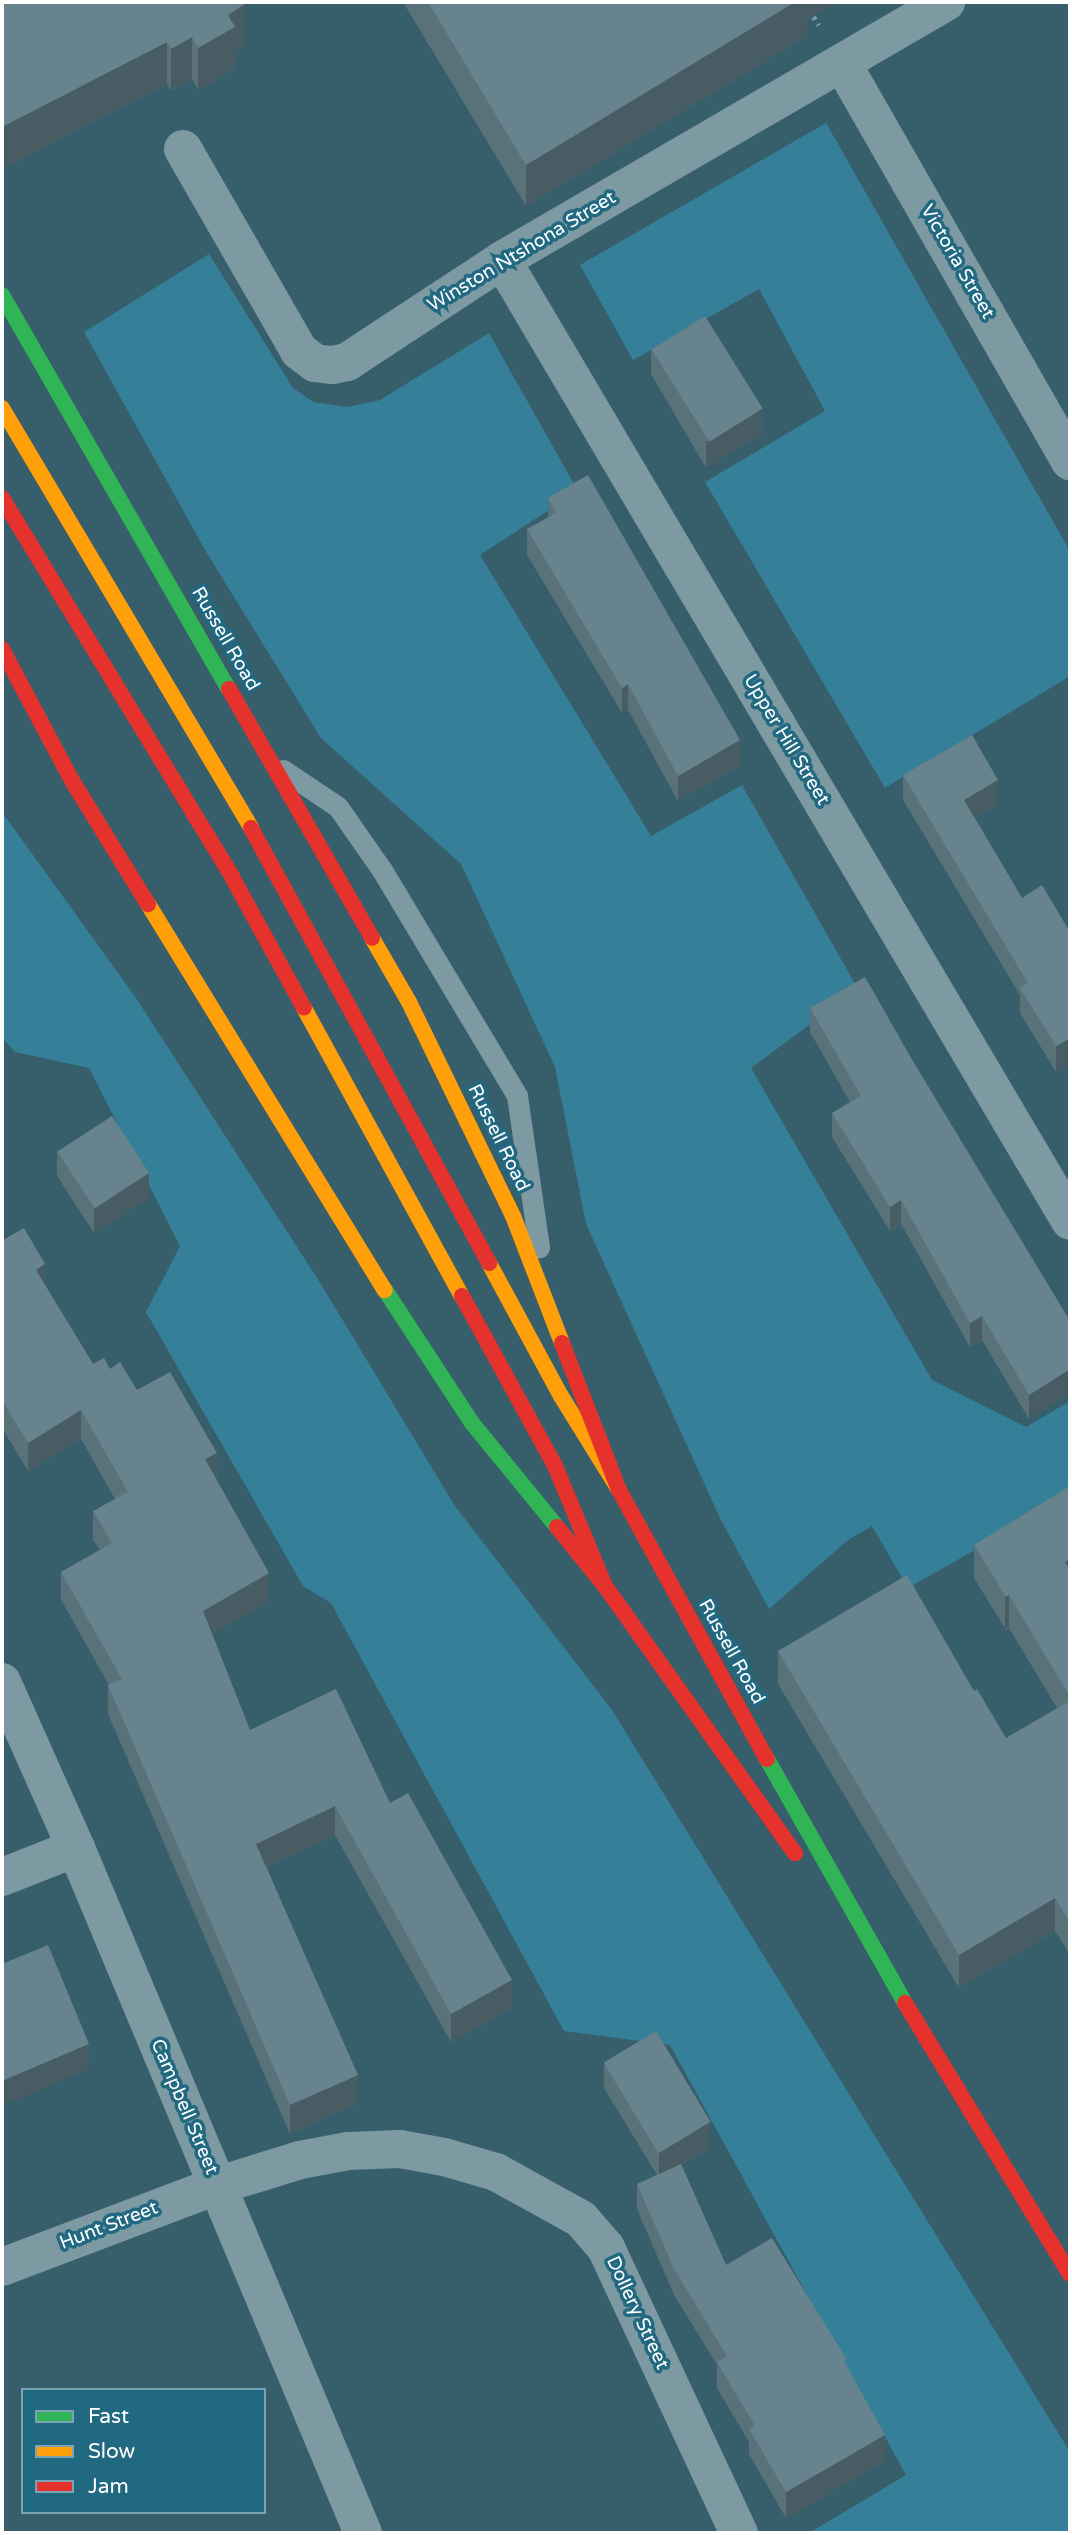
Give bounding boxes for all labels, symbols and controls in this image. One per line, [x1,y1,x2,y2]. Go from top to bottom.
street label: Winston Ntshona Street [424,187,620,317]
street label: Victoria Street [915,201,999,323]
street label: Russell Road [186,583,264,695]
street label: Upper Hill Street [738,670,834,810]
street label: Russell Road [462,1081,534,1195]
street label: Russell Road [693,1596,769,1708]
street label: Campbell Street [145,2036,223,2178]
street label: Hunt Street [57,2197,161,2255]
street label: Dollery Street [601,2253,673,2373]
legend [21,2388,266,2514]
text: Fast [88,2404,129,2429]
text: Slow [88,2439,135,2464]
text: Jam [88,2474,129,2499]

